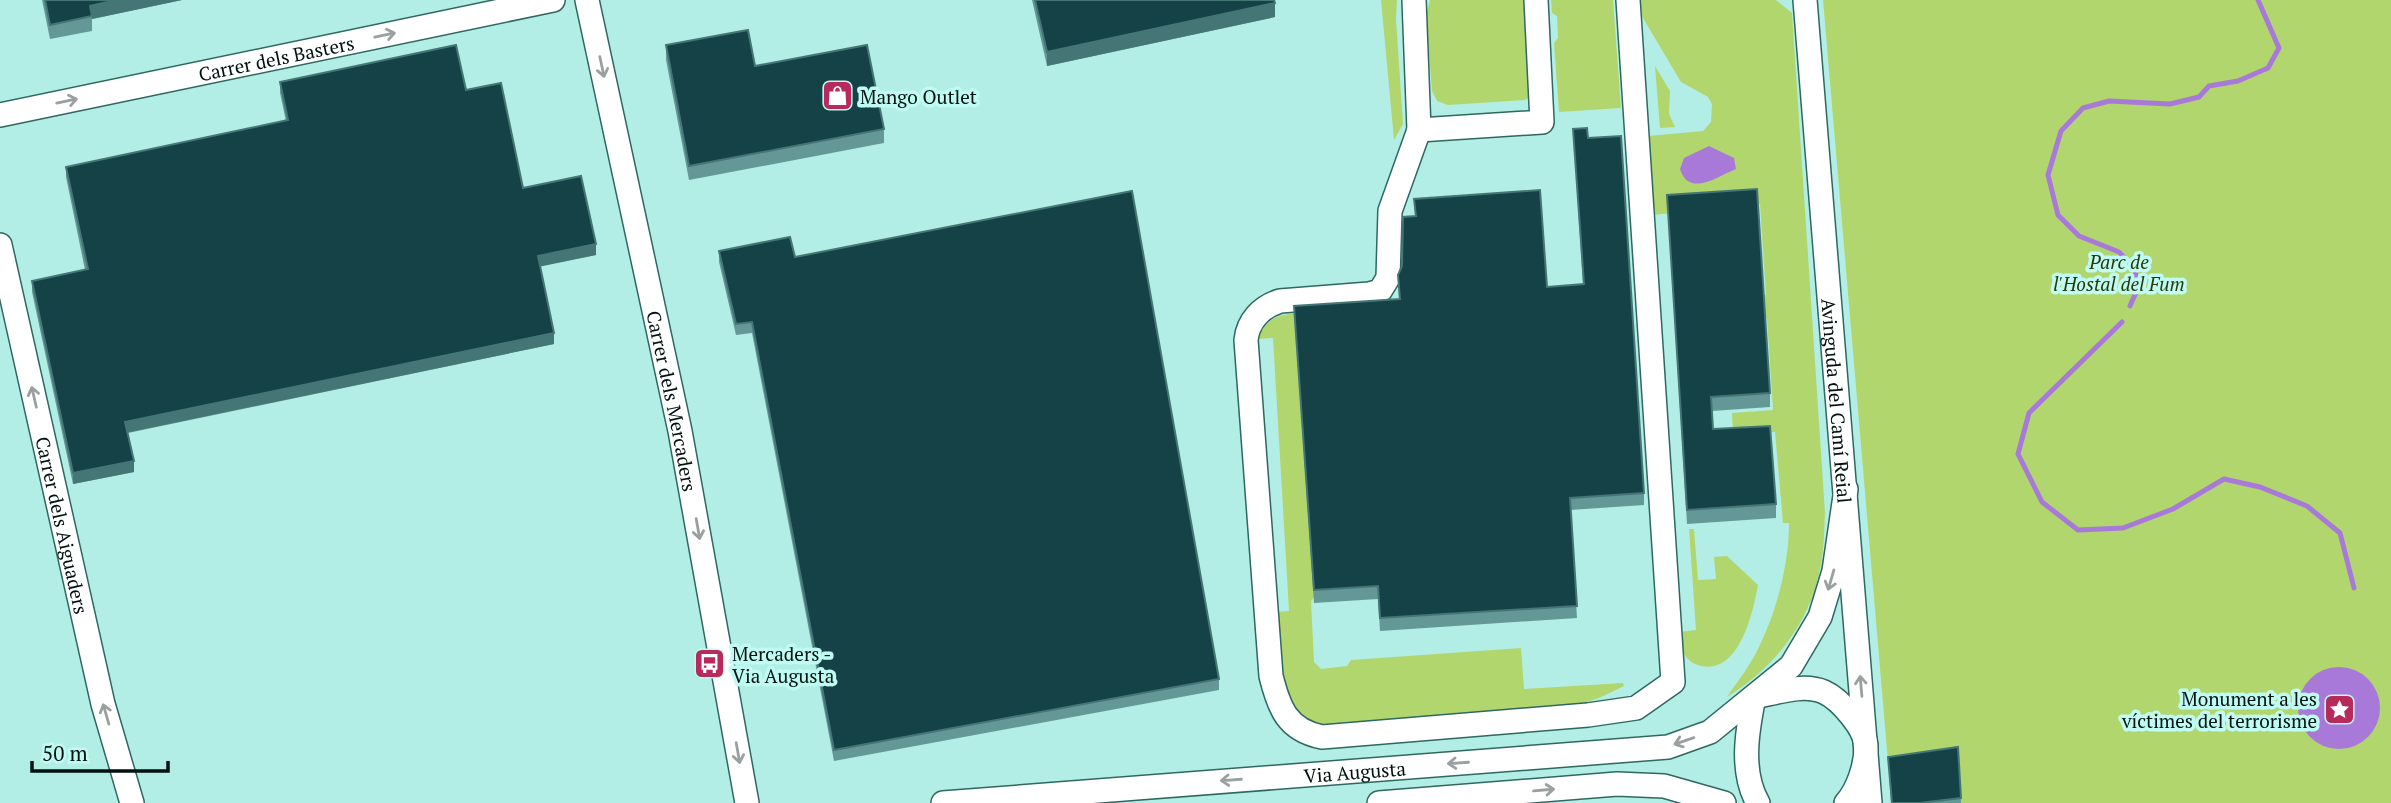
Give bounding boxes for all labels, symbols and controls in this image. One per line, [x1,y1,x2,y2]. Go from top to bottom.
one-way arrow [373,27,396,41]
street label: Carrer dels Basters [196,29,356,86]
one-way arrow [595,55,609,78]
shop icon: Mango Outlet [820,79,854,113]
place label: Mango Outlet [860,84,977,109]
one-way arrow [55,94,78,108]
park label: Parc de l'Hostal del Fum [2053,249,2185,296]
street label: Avinguda del Camí Reial [1817,297,1858,504]
street label: Carrer dels Mercaders [642,308,703,493]
one-way arrow [27,386,40,409]
street label: Carrer dels Aiguaders [31,434,95,616]
one-way arrow [692,517,705,540]
one-way arrow [1823,569,1836,591]
place label: Mercaders - Via Augusta [732,641,835,688]
bus stop icon: Mercaders - Via Augusta [692,647,726,681]
one-way arrow [1854,675,1867,698]
place label: Monument a les víctimes del terrorisme [2121,686,2317,733]
place icon: Monument a les víctimes del terrorisme [2323,692,2357,726]
one-way arrow [99,703,112,725]
scale bar [32,730,168,774]
one-way arrow [1673,736,1695,748]
text: 50 m [42,739,88,767]
one-way arrow [732,741,745,764]
street label: Via Augusta [1303,755,1407,788]
one-way arrow [1447,757,1469,770]
one-way arrow [1220,774,1243,787]
one-way arrow [1533,783,1555,796]

